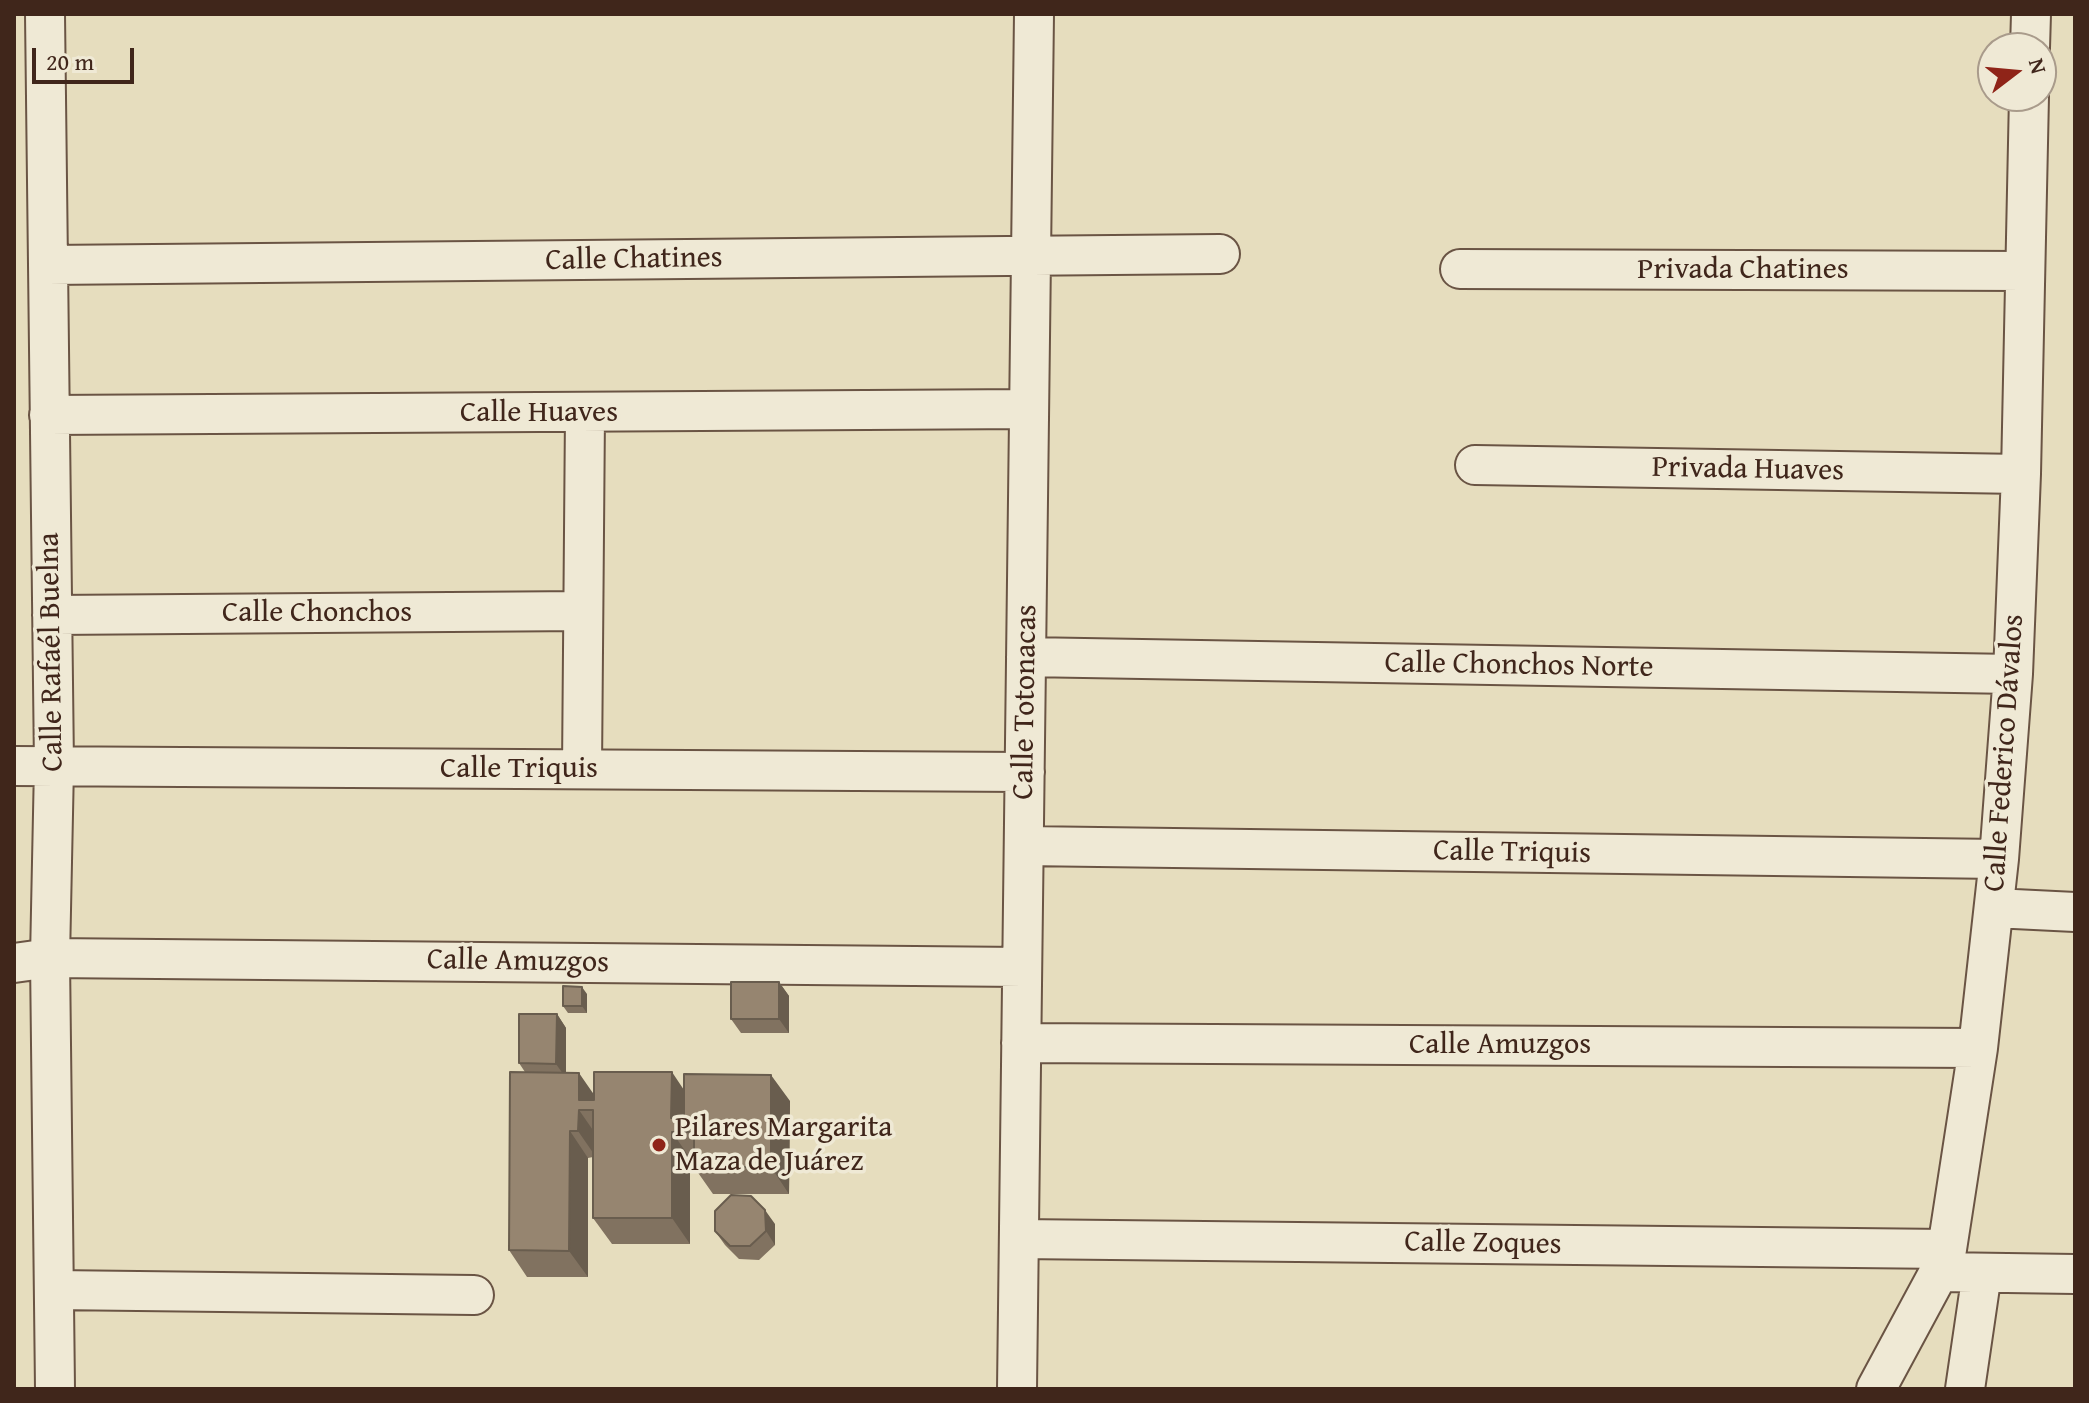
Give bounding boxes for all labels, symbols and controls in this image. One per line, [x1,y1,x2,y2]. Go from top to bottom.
scale bar [36,32,138,82]
north arrow [1977,32,2057,112]
text: 20 m [46,44,94,79]
text: N [2021,54,2056,77]
street label: Calle Chatines [545,240,723,280]
street label: Privada Chatines [1637,252,1849,288]
street label: Calle Huaves [460,395,618,431]
street label: Privada Huaves [1652,450,1844,490]
street label: Calle Rafaél Buelna [32,532,72,772]
street label: Calle Chonchos [222,595,412,631]
street label: Calle Totonacas [1006,604,1046,800]
street label: Calle Federico Dávalos [1977,613,2033,893]
street label: Calle Chonchos Norte [1384,646,1654,686]
street label: Calle Triquis [440,751,598,787]
street label: Calle Triquis [1433,834,1591,872]
street label: Calle Amuzgos [427,942,609,982]
street label: Calle Amuzgos [1409,1027,1591,1063]
place label: Pilares Margarita Maza de Juárez [675,1110,892,1180]
marker: Pilares Margarita Maza de Juárez [650,1136,668,1154]
street label: Calle Zoques [1404,1225,1562,1263]

